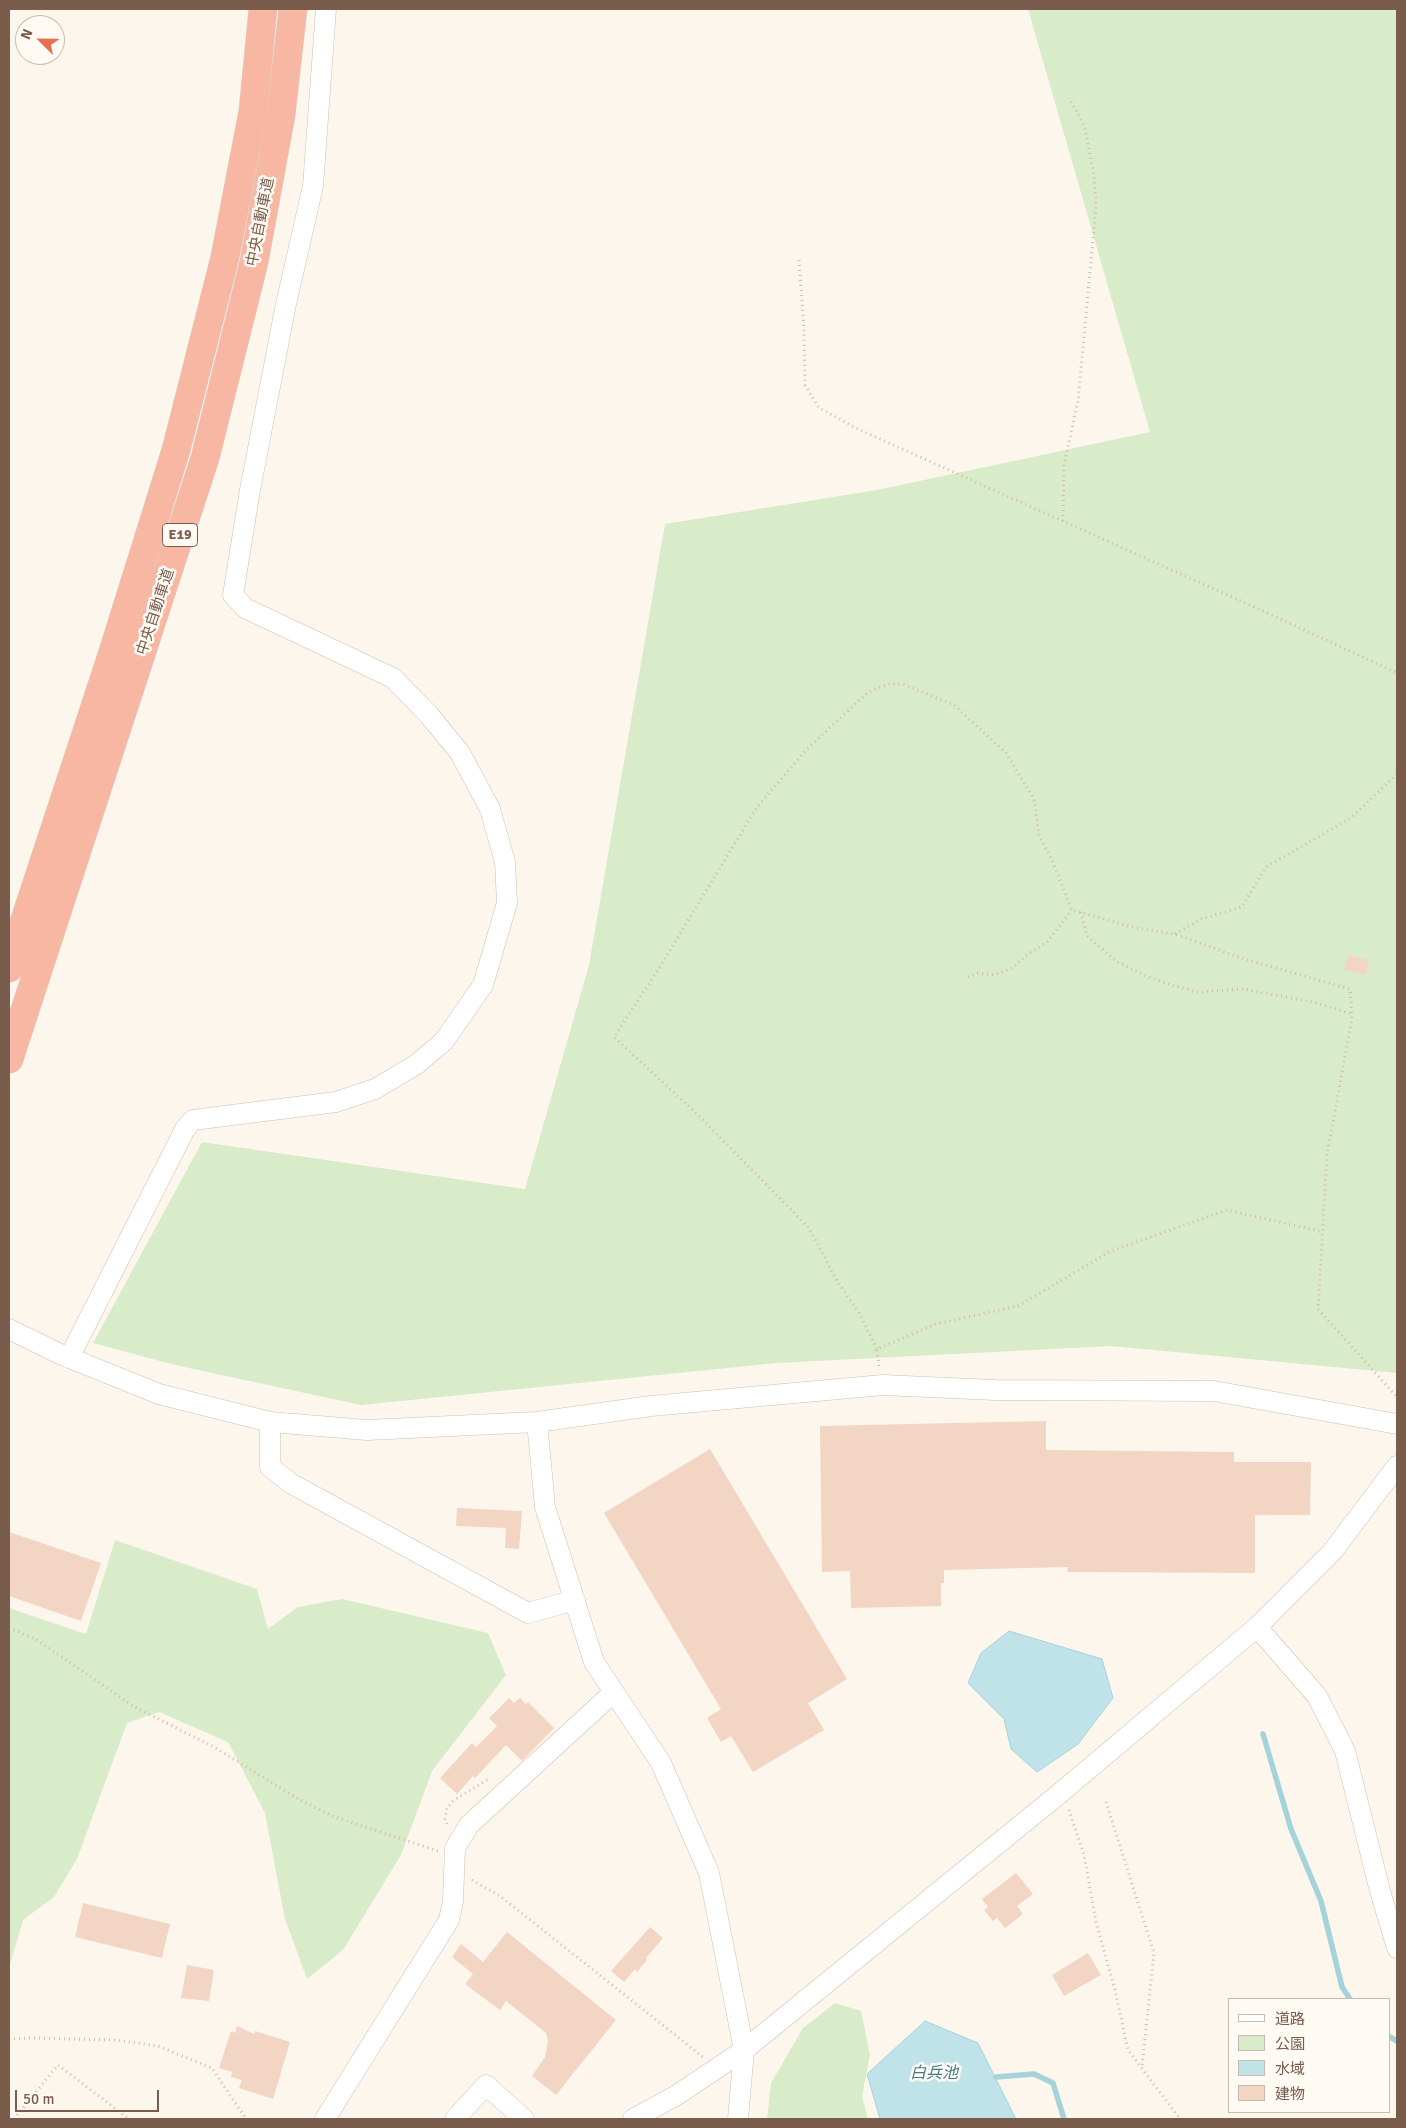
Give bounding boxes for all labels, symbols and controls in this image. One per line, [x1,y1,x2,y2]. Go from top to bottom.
north arrow [15,15,65,65]
text: N [17,27,36,42]
street label: 中央自動車道 [244,176,278,268]
road number: E19 [162,524,198,546]
street label: 中央自動車道 [134,566,178,658]
legend [1228,1998,1391,2113]
text: 道路 [1275,2010,1305,2028]
text: 公園 [1275,2035,1305,2053]
text: 水域 [1275,2060,1305,2078]
water label: 白兵池 [910,2064,958,2084]
scale bar [18,2080,161,2112]
text: 建物 [1275,2085,1305,2103]
text: 50 m [23,2090,54,2108]

